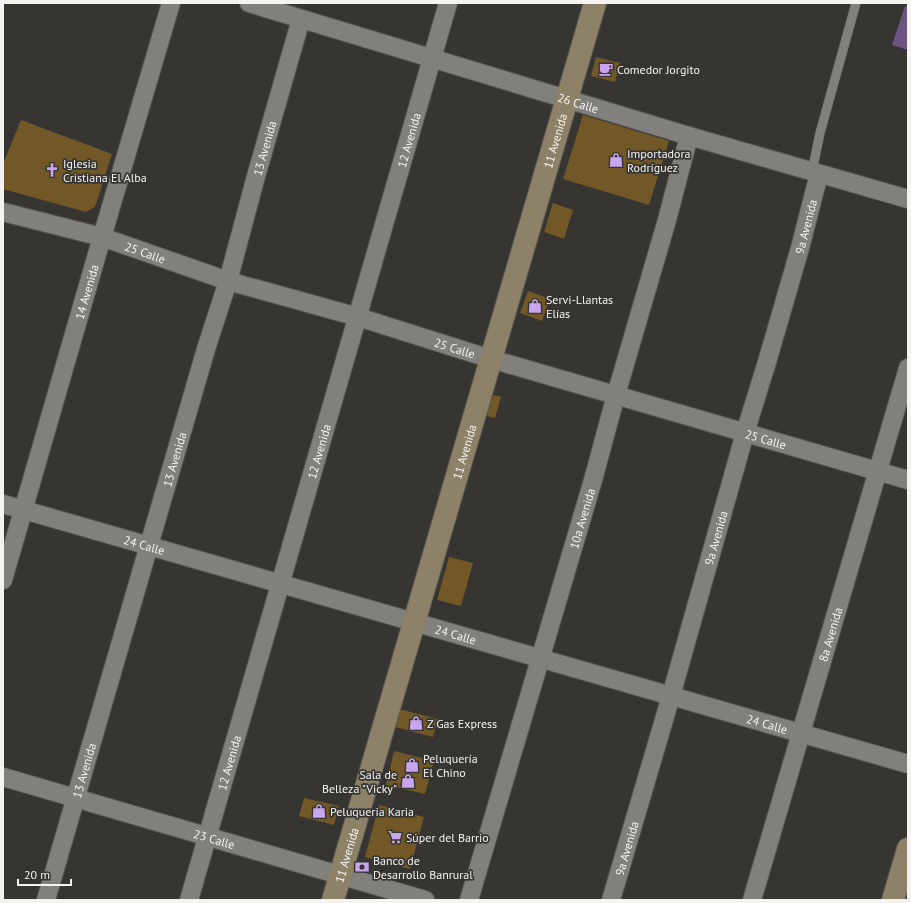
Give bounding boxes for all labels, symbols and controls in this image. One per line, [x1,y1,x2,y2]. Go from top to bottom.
cafe icon: Comedor Jorgito [598,61,614,77]
place label: Comedor Jorgito [617,62,700,77]
street label: 26 Calle [556,89,601,116]
street label: 12 Avenida [393,111,423,169]
street label: 11 Avenida [540,111,570,170]
street label: 13 Avenida [249,119,279,177]
place label: Importadora Rodríguez [627,146,691,175]
shop icon: Importadora Rodríguez [608,152,624,168]
place label: Iglesia Cristiana El Alba [63,156,147,185]
church icon: Iglesia Cristiana El Alba [44,162,60,178]
street label: 9a Avenida [791,198,820,256]
street label: 25 Calle [123,238,168,266]
street label: 14 Avenida [71,262,101,321]
place label: Servi-Llantas Elías [546,292,613,321]
shop icon: Servi-Llantas Elías [527,298,543,314]
street label: 25 Calle [433,334,477,361]
street label: 12 Avenida [304,422,334,481]
street label: 11 Avenida [449,422,479,481]
street label: 25 Calle [743,426,788,452]
street label: 13 Avenida [159,430,189,488]
street label: 10a Avenida [566,486,598,550]
street label: 9a Avenida [701,509,730,567]
street label: 24 Calle [122,532,167,558]
street label: 8a Avenida [815,605,845,663]
street label: 24 Calle [433,621,478,647]
street label: 24 Calle [745,711,789,737]
shop icon: Z Gas Express [408,715,424,731]
place label: Z Gas Express [427,716,497,731]
street label: 12 Avenida [214,733,244,792]
street label: 13 Avenida [69,741,99,800]
place label: Peluquería El Chino [423,751,478,780]
shop icon: Peluquería El Chino [404,757,420,773]
place label: Sala de Belleza "Vicky" [322,767,397,796]
shop icon: Sala de Belleza "Vicky" [400,773,416,789]
shop icon: Peluqueria Karia [311,803,327,819]
place label: Peluqueria Karia [330,804,414,819]
street label: 9a Avenida [611,819,641,877]
street label: 23 Calle [192,825,237,852]
street label: 11 Avenida [331,826,361,884]
supermarket icon: Súper del Barrio [387,829,403,845]
place label: Súper del Barrio [406,830,489,845]
place label: Banco de Desarrollo Banrural [373,853,473,882]
bank icon: Banco de Desarrollo Banrural [354,859,370,875]
scale bar [18,861,71,887]
text: 20 m [24,867,50,882]

